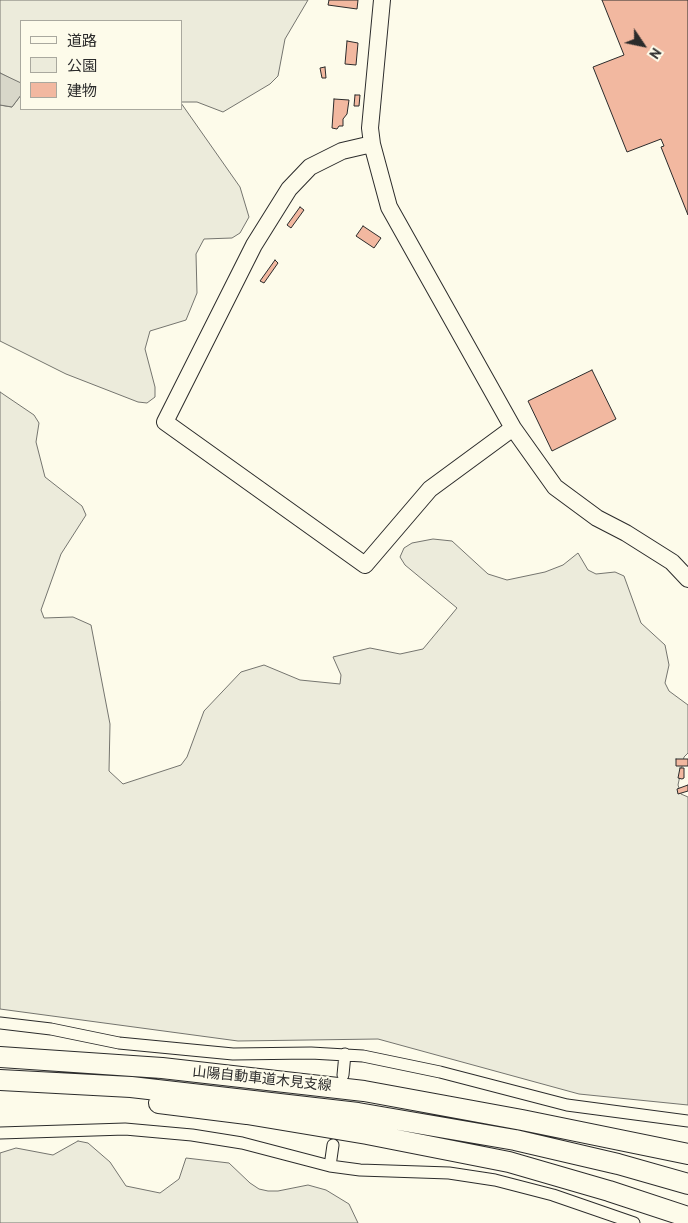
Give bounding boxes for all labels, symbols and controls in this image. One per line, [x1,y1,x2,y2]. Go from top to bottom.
legend [20,20,182,110]
north arrow [618,20,668,70]
text: 道路 [67,31,97,50]
text: N [645,45,665,62]
text: 公園 [67,56,97,75]
text: 建物 [67,81,97,100]
street label: 山陽自動車道木見支線 [192,1063,332,1095]

